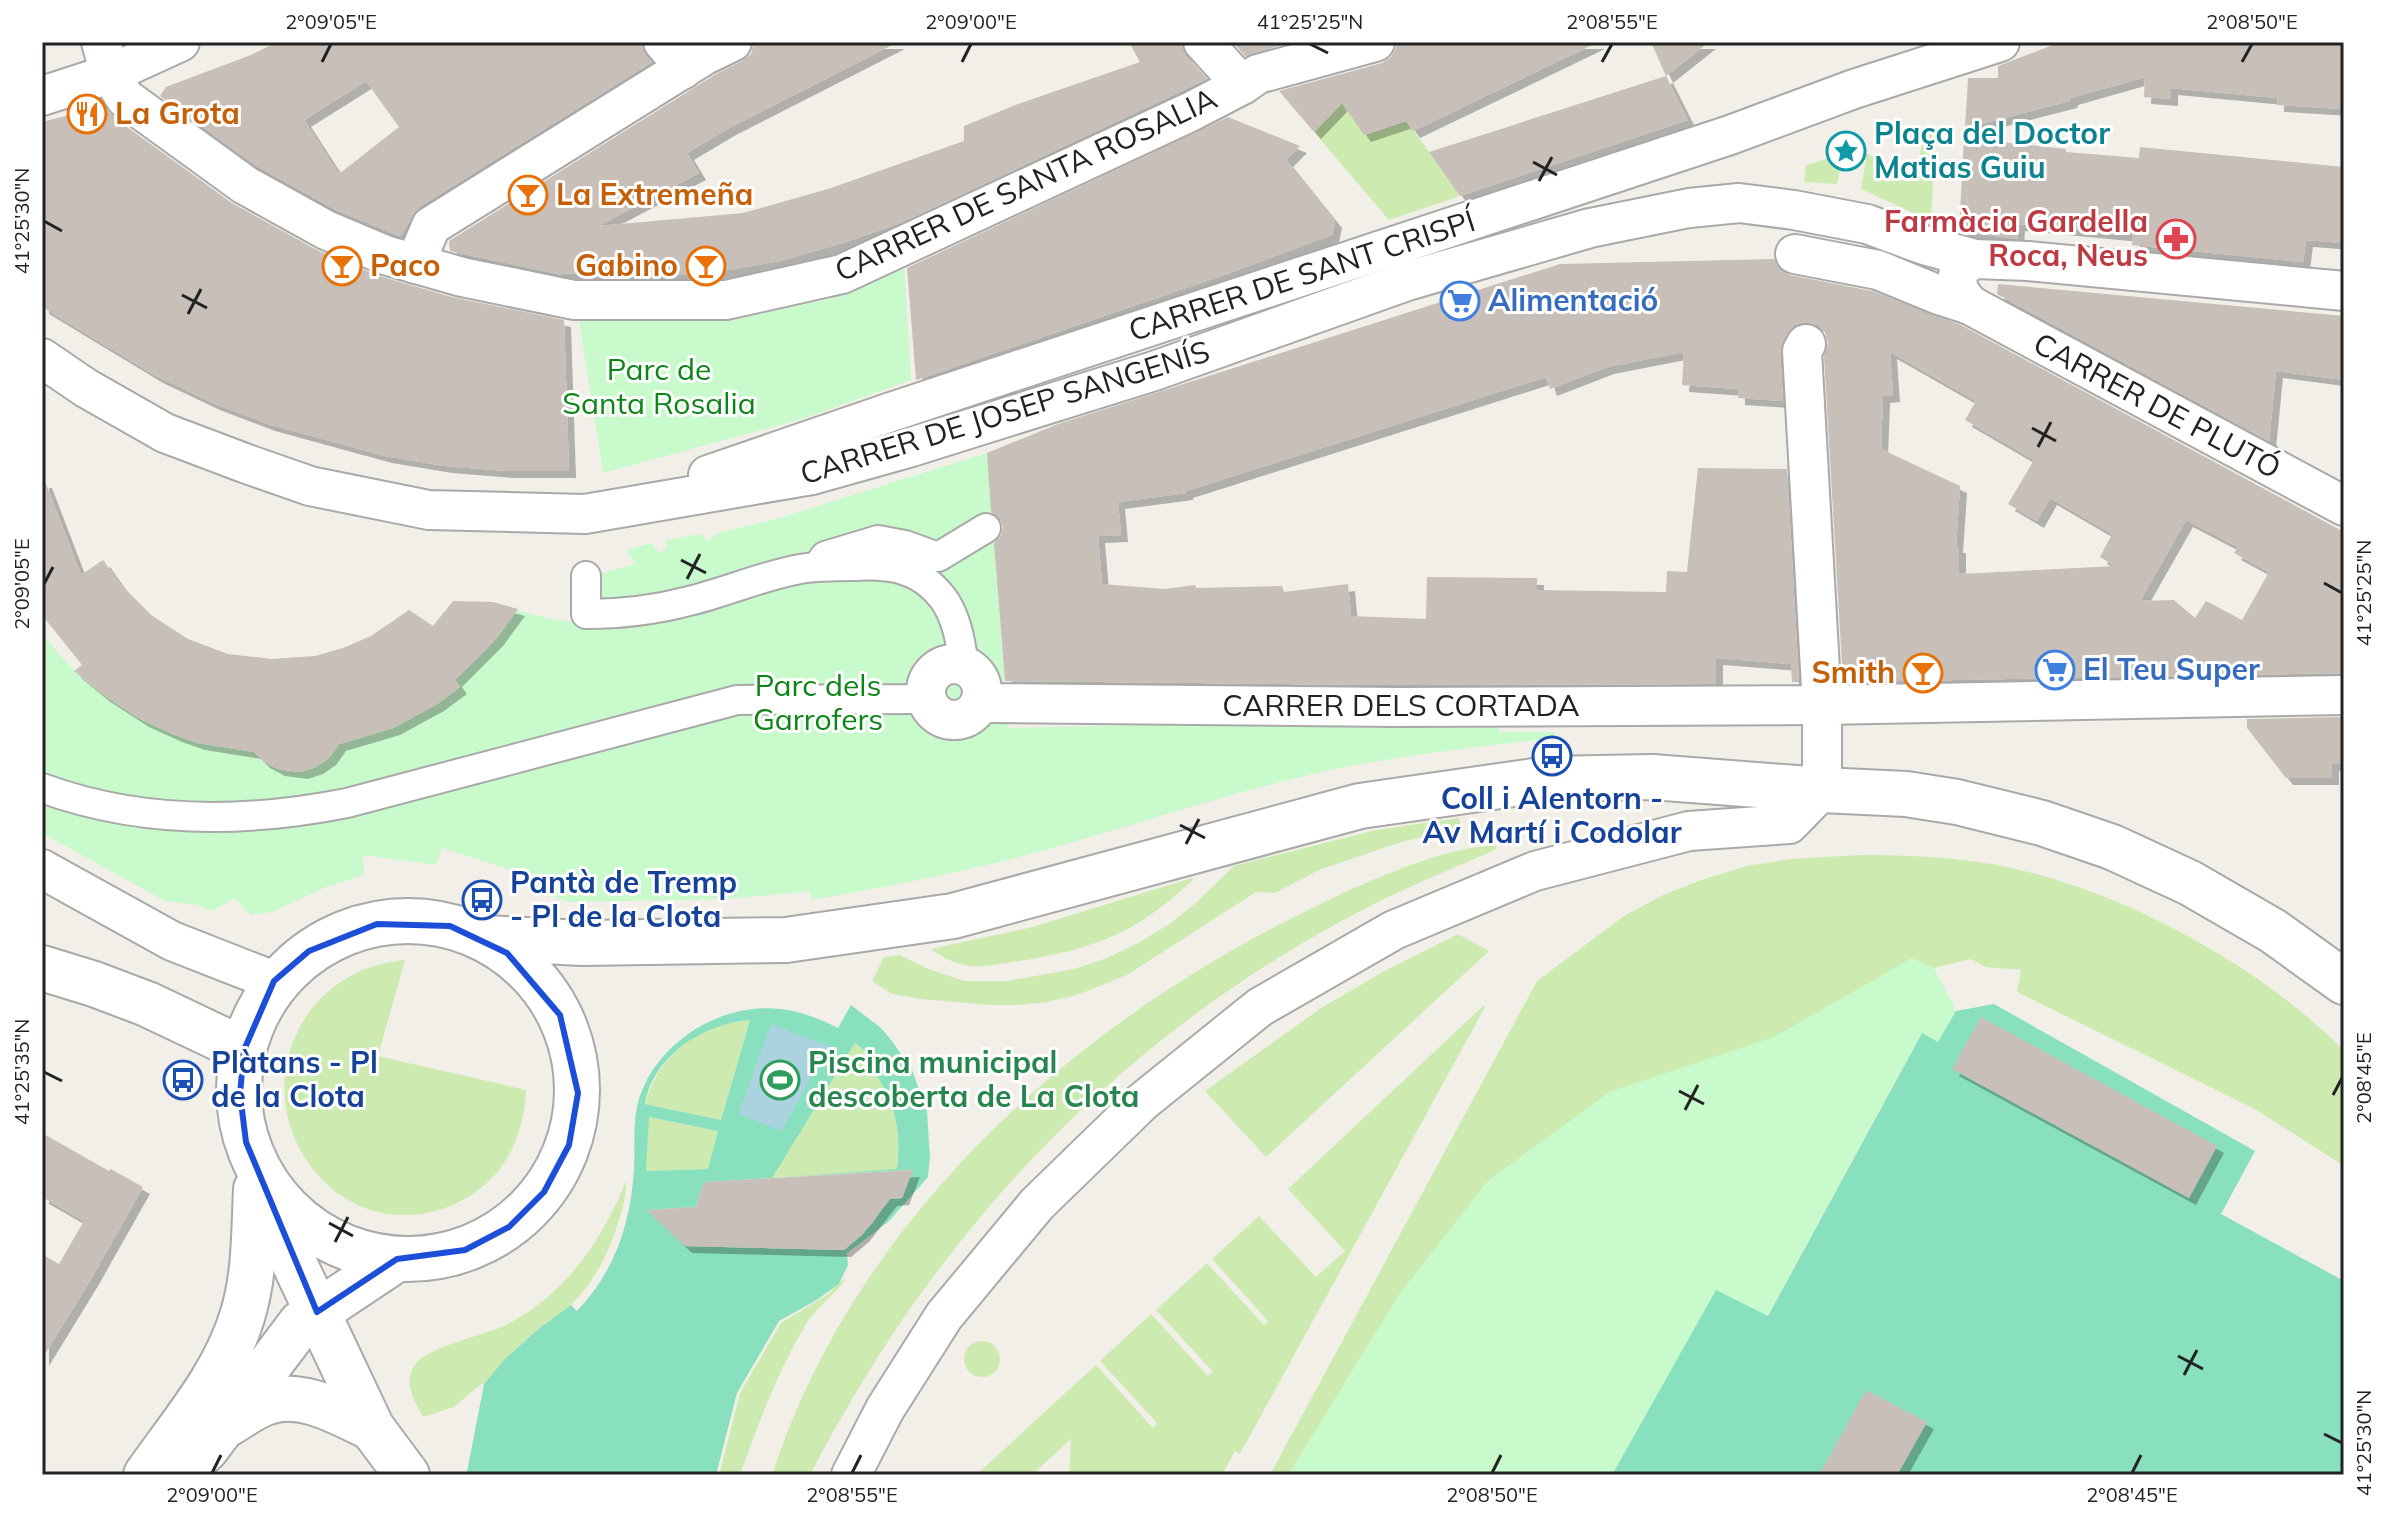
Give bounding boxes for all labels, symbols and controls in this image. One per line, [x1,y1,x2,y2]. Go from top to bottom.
text: 2°09'05"E [285,9,377,34]
text: 2°09'00"E [925,9,1017,34]
text: 41°25'25"N [1257,9,1363,34]
text: 2°08'55"E [1566,9,1658,34]
text: 2°08'50"E [2206,9,2298,34]
street label: CARRER DE SANTA ROSALIA [829,79,1223,289]
restaurant icon: La Grota [66,93,108,135]
place label: La Grota [115,94,240,132]
place label: Plaça del Doctor Matias Guiu [1874,114,2110,186]
place icon: Plaça del Doctor Matias Guiu [1825,130,1867,172]
text: 41°25'30"N [9,168,34,274]
bar icon: La Extremeña [507,174,549,216]
place label: La Extremeña [556,175,753,213]
street label: CARRER DE SANT CRISPÍ [1124,200,1482,349]
place label: Farmàcia Gardella Roca, Neus [1884,202,2148,274]
pharmacy icon: Farmàcia Gardella Roca, Neus [2155,218,2197,260]
bar icon: Paco [321,245,363,287]
bar icon: Gabino [685,245,727,287]
place label: Paco [370,246,440,284]
place label: Gabino [575,246,678,284]
supermarket icon: Alimentació [1439,280,1481,322]
place label: Alimentació [1488,281,1658,319]
street label: CARRER DE PLUTÓ [2027,324,2288,486]
street label: CARRER DE JOSEP SANGENÍS [795,332,1214,492]
park label: Parc de Santa Rosalia [562,350,756,422]
text: 2°09'05"E [9,538,34,630]
text: 41°25'25"N [2351,540,2376,646]
supermarket icon: El Teu Super [2034,649,2076,691]
place label: El Teu Super [2083,650,2260,688]
bar icon: Smith [1902,652,1944,694]
place label: Smith [1811,653,1895,691]
park label: Parc dels Garrofers [753,666,883,738]
street label: CARRER DELS CORTADA [1222,686,1580,724]
bus stop icon: Coll i Alentorn - Av Martí i Codolar [1531,735,1573,777]
place label: Coll i Alentorn - Av Martí i Codolar [1423,779,1682,851]
place label: Pantà de Tremp - Pl de la Clota [510,863,737,935]
bus stop icon: Pantà de Tremp - Pl de la Clota [461,879,503,921]
text: 41°25'35"N [9,1019,34,1125]
text: 2°08'45"E [2351,1032,2376,1124]
place label: Plàtans - Pl de la Clota [211,1043,378,1115]
place label: Piscina municipal descoberta de La Clota [808,1043,1139,1115]
bus stop icon: Plàtans - Pl de la Clota [162,1059,204,1101]
sports icon: Piscina municipal descoberta de La Clota [759,1059,801,1101]
text: 41°25'30"N [2351,1390,2376,1496]
text: 2°09'00"E [166,1482,258,1507]
text: 2°08'55"E [806,1482,898,1507]
text: 2°08'50"E [1446,1482,1538,1507]
text: 2°08'45"E [2086,1482,2178,1507]

